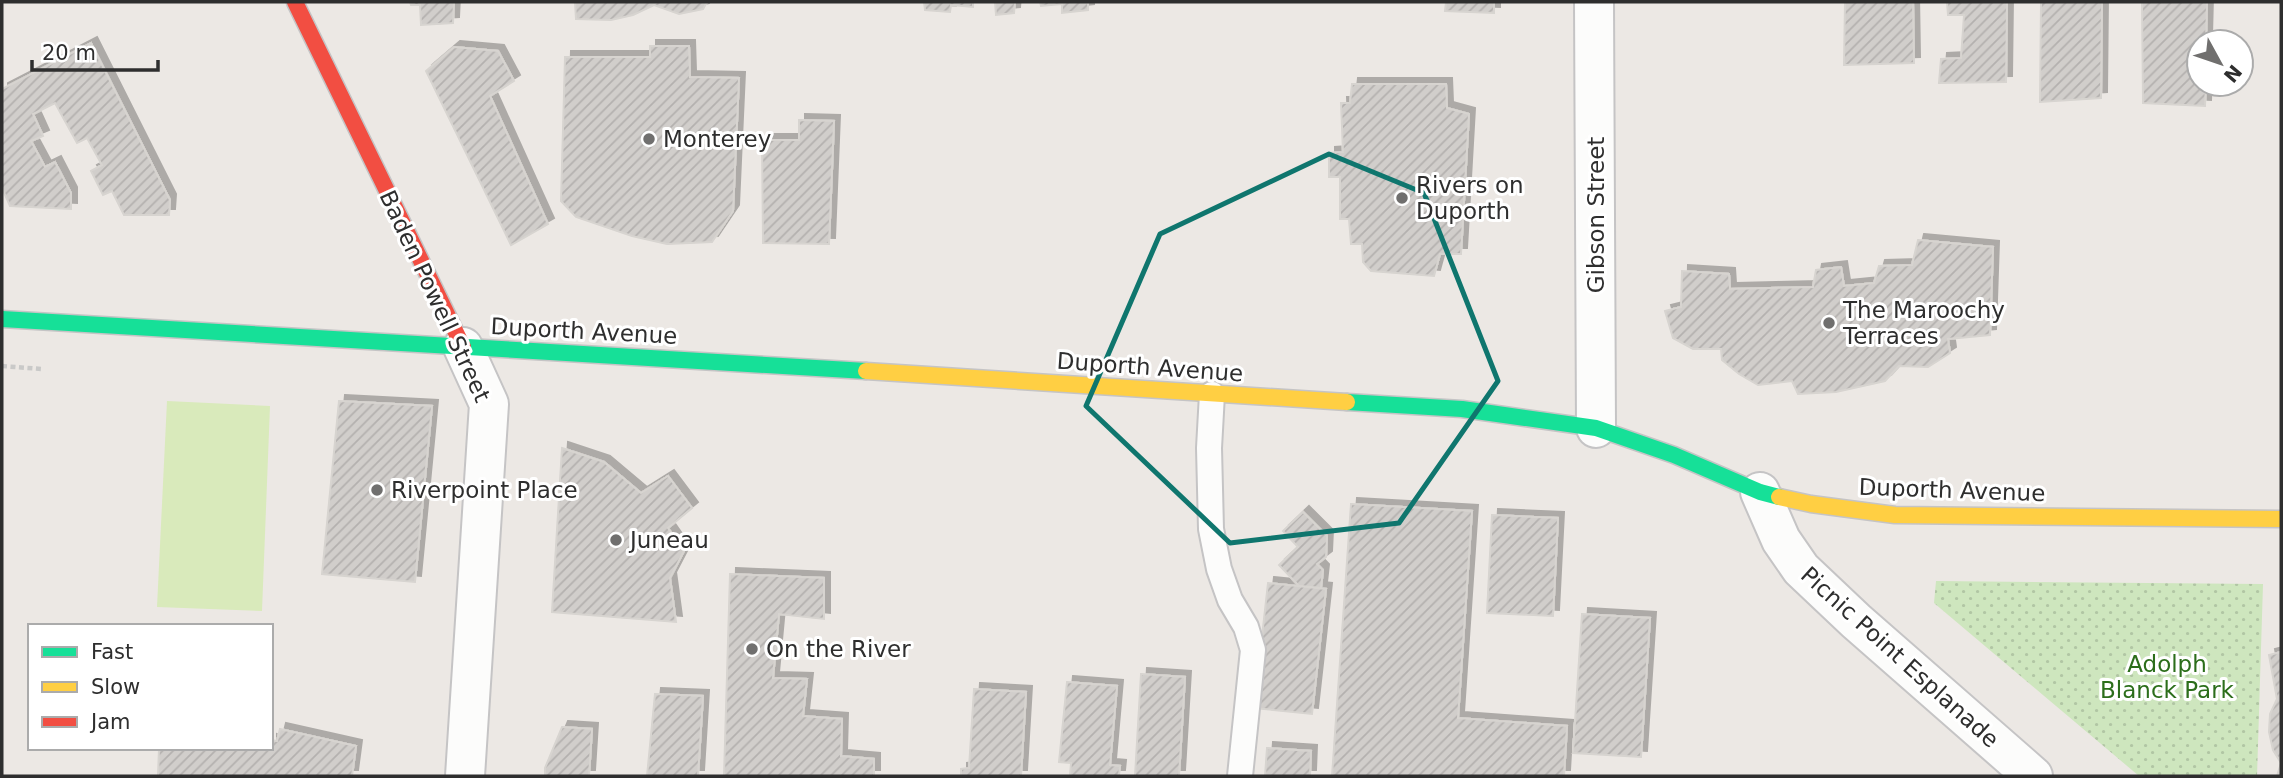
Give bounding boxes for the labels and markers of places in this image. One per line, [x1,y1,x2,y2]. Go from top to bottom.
place label: Monterey [663,126,771,152]
marker: Monterey [641,131,657,147]
place label: Rivers on Duporth [1416,172,1524,224]
marker: Rivers on Duporth [1394,190,1410,206]
place label: The Maroochy Terraces [1842,297,2005,349]
marker: The Maroochy Terraces [1821,315,1837,331]
place label: Riverpoint Place [391,477,578,503]
marker: Riverpoint Place [369,482,385,498]
place label: Juneau [628,527,709,553]
marker: Juneau [608,532,624,548]
place label: On the River [766,636,911,662]
marker: On the River [744,641,760,657]

